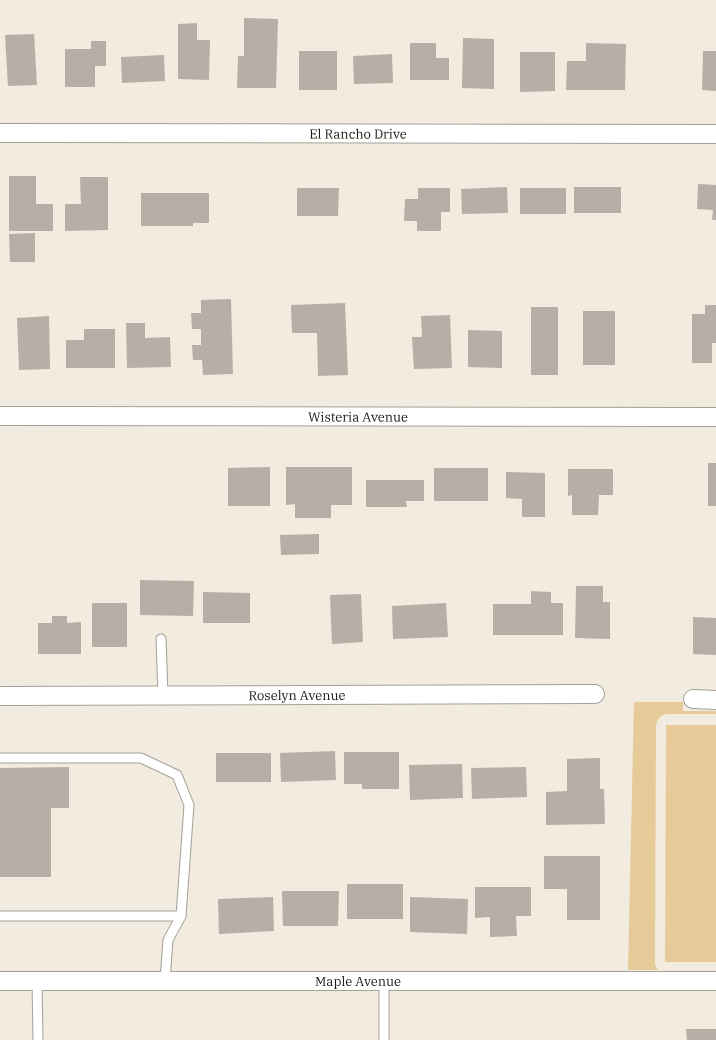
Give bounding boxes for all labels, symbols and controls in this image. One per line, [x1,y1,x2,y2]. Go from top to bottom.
street label: El Rancho Drive [309,125,407,143]
street label: Wisteria Avenue [308,408,408,426]
street label: Roselyn Avenue [248,687,346,704]
street label: Maple Avenue [315,973,401,990]

